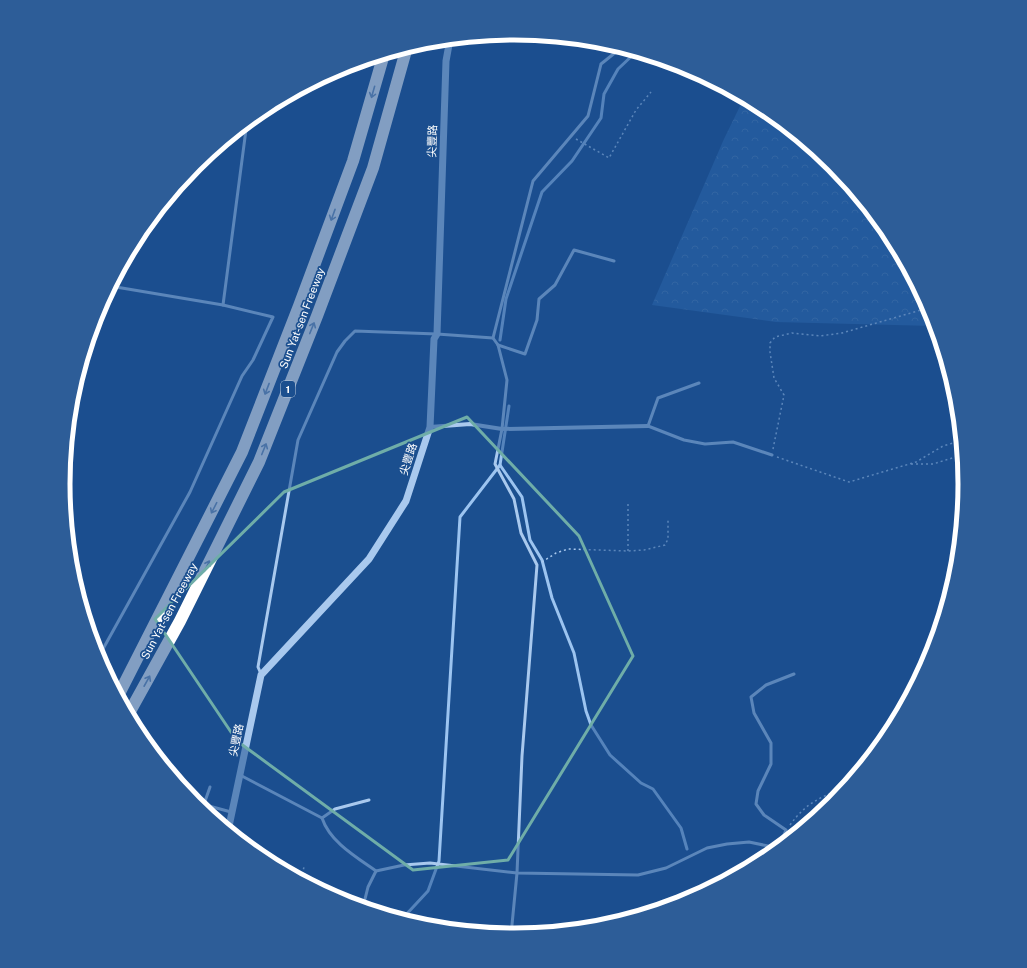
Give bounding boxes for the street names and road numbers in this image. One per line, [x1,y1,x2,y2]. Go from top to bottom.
street label: 尖豐路 [425,124,439,158]
street label: Sun Yat-sen Freeway [277,266,327,370]
road number: 1 [281,381,295,397]
street label: 尖豐路 [397,441,419,477]
street label: Sun Yat-sen Freeway [139,561,199,661]
street label: 尖豐路 [227,723,245,757]

